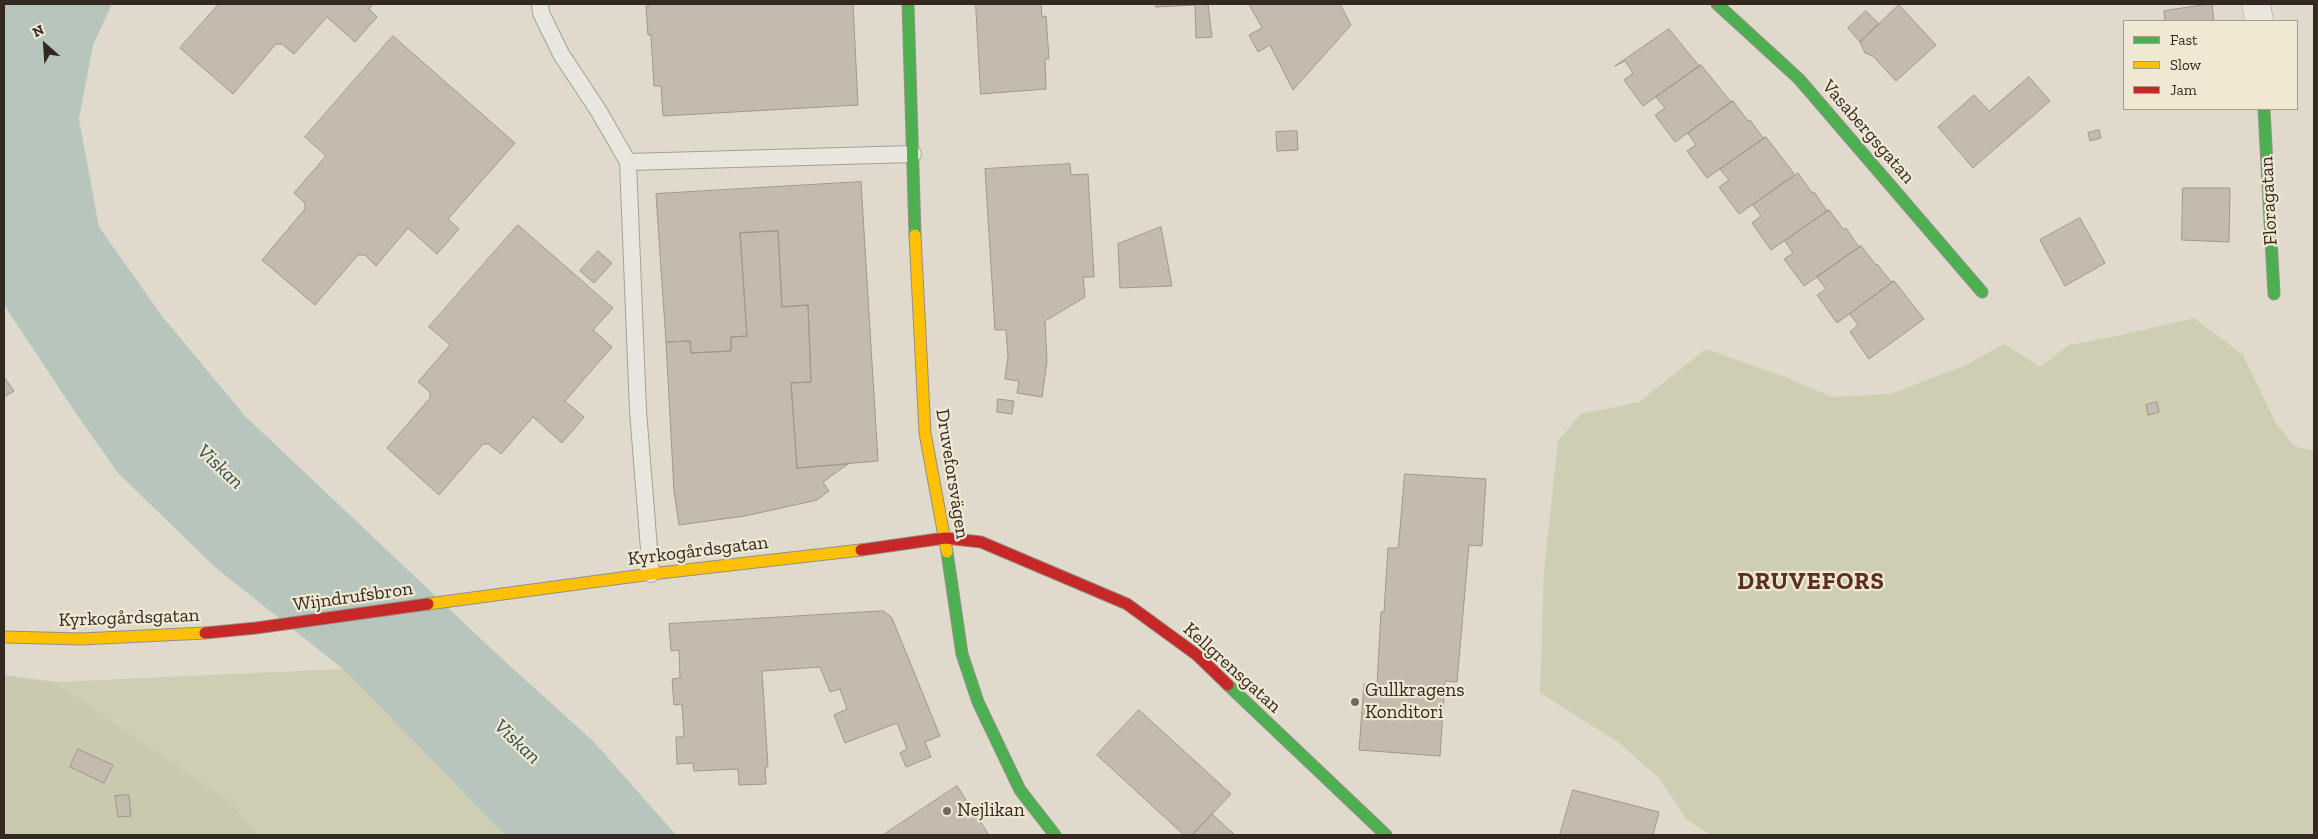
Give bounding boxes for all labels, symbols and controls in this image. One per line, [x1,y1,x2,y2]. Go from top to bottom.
north arrow [20,20,70,70]
legend [2123,20,2298,110]
text: N [30,21,47,41]
text: Fast [2170,31,2198,49]
text: Slow [2170,56,2201,74]
street label: Vasabergsgatan [1817,75,1919,189]
text: Jam [2170,81,2197,99]
street label: Floragatan [2255,156,2283,246]
street label: Druveforsvägen [930,407,974,541]
water label: Viskan [192,439,248,495]
street label: Kyrkogårdsgatan [627,531,769,571]
district label: DRUVEFORS [1736,568,1886,596]
street label: Wijndrufsbron [292,577,414,617]
street label: Kyrkogårdsgatan [58,604,200,632]
street label: Kellgrensgatan [1178,618,1286,718]
place label: Gullkragens Konditori [1365,680,1464,724]
marker: Gullkragens Konditori [1349,696,1361,708]
water label: Viskan [489,714,545,770]
place label: Nejlikan [957,800,1025,822]
marker: Nejlikan [941,805,953,817]

